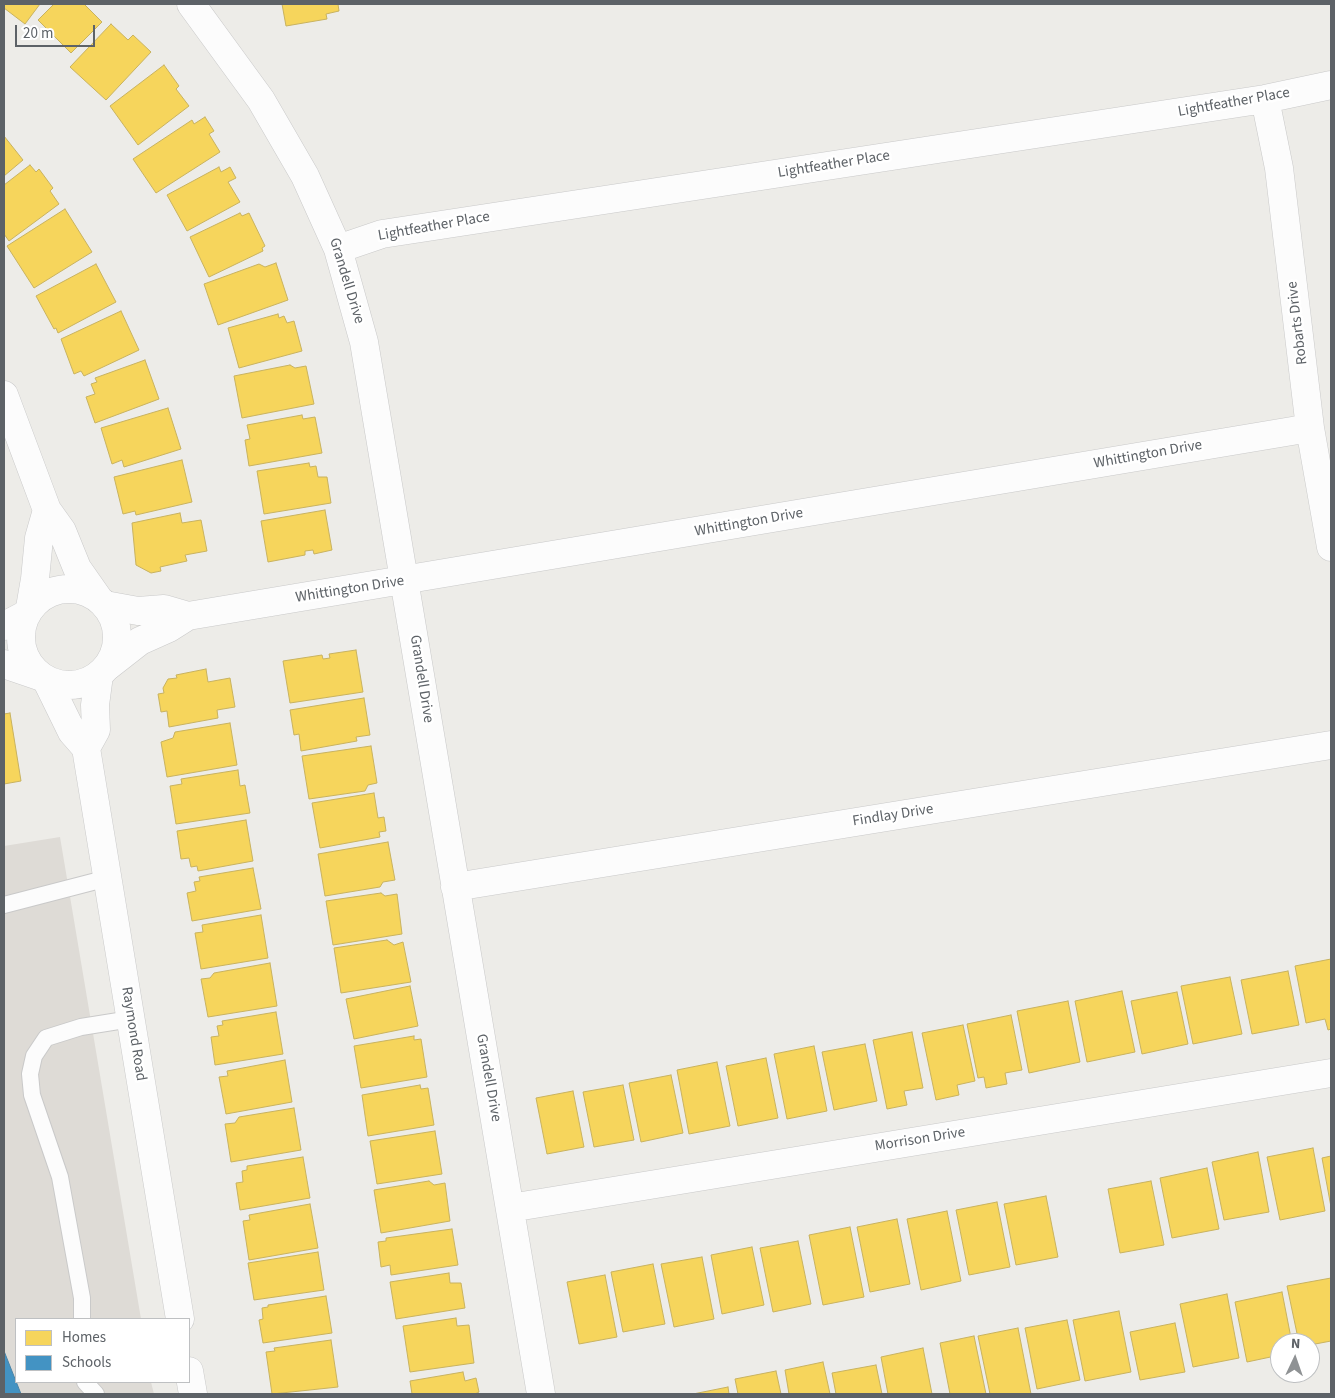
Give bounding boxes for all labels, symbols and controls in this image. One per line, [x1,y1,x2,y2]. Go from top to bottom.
scale bar [18,15,98,47]
text: 20 m [23,23,53,44]
street label: Lightfeather Place [1177,84,1291,122]
street label: Lightfeather Place [777,147,891,183]
street label: Lightfeather Place [377,208,491,246]
street label: Grandell Drive [324,236,368,326]
street label: Robarts Drive [1284,280,1312,366]
street label: Whittington Drive [1092,437,1204,473]
street label: Whittington Drive [693,505,805,541]
street label: Whittington Drive [294,573,406,607]
street label: Grandell Drive [405,634,437,724]
street label: Findlay Drive [851,801,935,831]
street label: Raymond Road [117,986,149,1082]
street label: Grandell Drive [471,1033,505,1123]
street label: Morrison Drive [874,1124,966,1156]
legend [15,1318,190,1383]
text: Homes [62,1327,106,1348]
north arrow [1270,1333,1320,1383]
text: N [1291,1334,1301,1354]
text: Schools [62,1352,111,1373]

